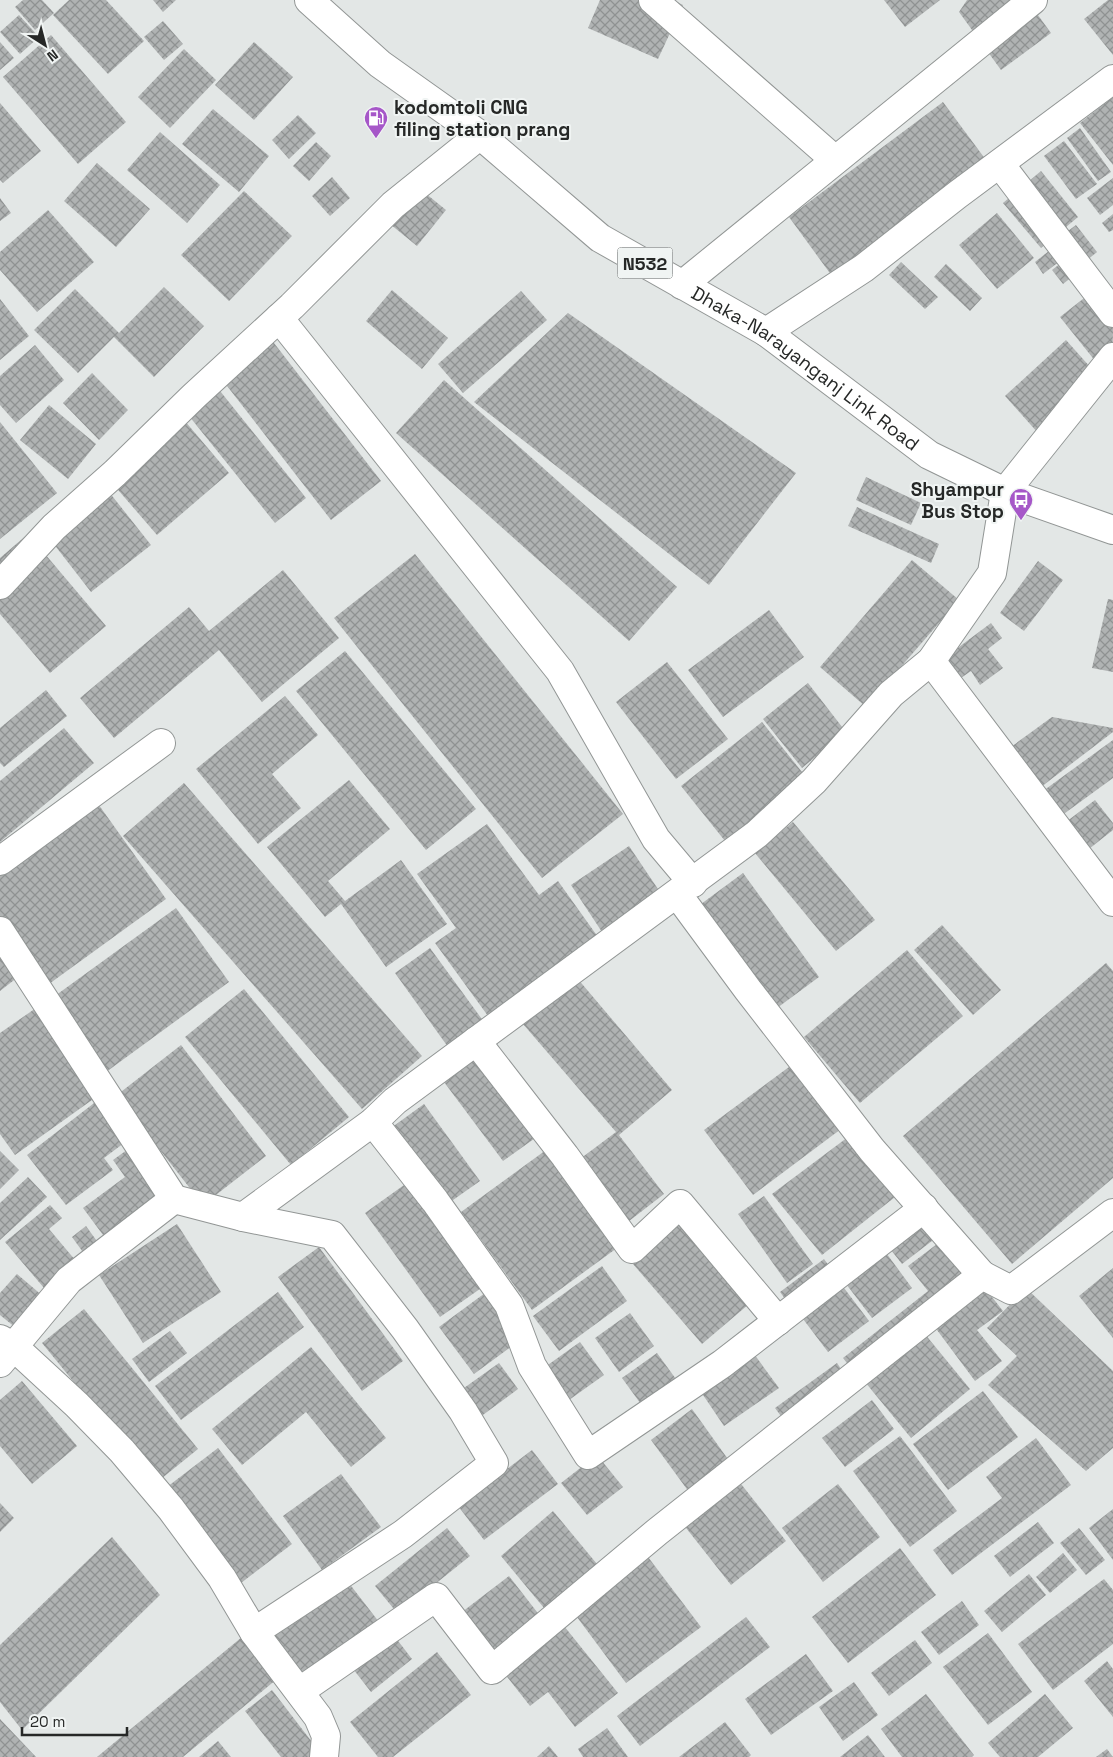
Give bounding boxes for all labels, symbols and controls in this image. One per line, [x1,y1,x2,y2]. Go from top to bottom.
north arrow [20,20,70,70]
text: N [44,45,62,66]
place label: kodomtoli CNG filing station prang [394,95,570,142]
fuel station icon: kodomtoli CNG filing station prang [363,105,389,139]
road number: N532 [618,248,672,278]
street label: Dhaka-Narayanganj Link Road [687,280,925,456]
place label: Shyampur Bus Stop [911,477,1004,524]
bus stop icon: Shyampur Bus Stop [1008,487,1034,521]
scale bar [22,1704,128,1736]
text: 20 m [30,1712,65,1731]

